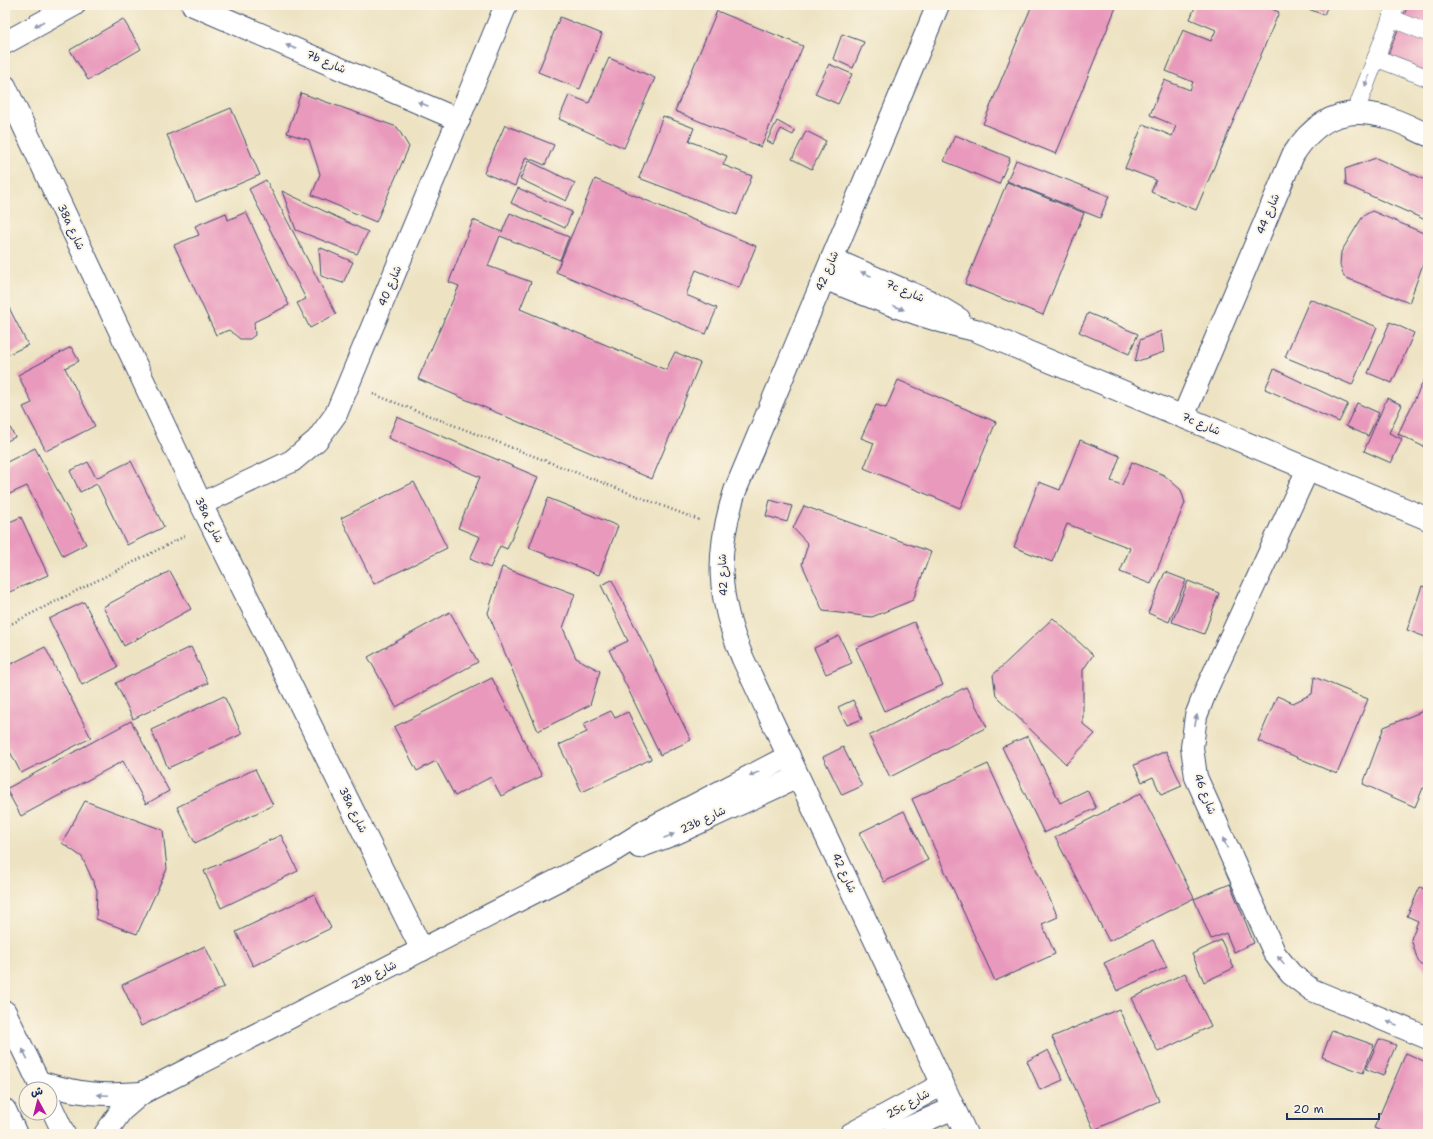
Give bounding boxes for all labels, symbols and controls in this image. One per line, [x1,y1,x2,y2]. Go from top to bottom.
one-way arrow [34,20,45,27]
one-way arrow [285,44,297,50]
street label: 7b شارع [303,47,348,78]
one-way arrow [1364,75,1370,87]
one-way arrow [417,101,429,107]
street label: شارع 44 [1253,191,1284,237]
street label: 38a شارع [53,202,88,253]
street label: شارع 42 [812,249,843,294]
street label: شارع 40 [375,263,406,309]
one-way arrow [860,271,871,277]
street label: 7c شارع [883,276,927,307]
one-way arrow [894,305,906,311]
street label: 7c شارع [1179,409,1223,440]
street label: 38a شارع [191,495,227,546]
street label: شارع 42 [715,554,732,596]
one-way arrow [1193,714,1199,726]
one-way arrow [748,771,760,777]
street label: شارع 46 [1189,771,1220,817]
street label: 38a شارع [335,785,371,836]
street label: 23b شارع [678,803,729,838]
one-way arrow [663,832,675,838]
one-way arrow [1222,837,1228,849]
street label: شارع 42 [827,851,860,896]
one-way arrow [1276,955,1285,966]
street label: 23b شارع [349,957,400,994]
one-way arrow [1385,1020,1397,1026]
one-way arrow [22,1048,28,1060]
north arrow [18,1081,58,1121]
text: ش [30,1083,44,1100]
street label: 25c شارع [884,1086,933,1123]
one-way arrow [97,1091,109,1098]
scale bar [1287,1095,1379,1121]
text: 20 m [1293,1101,1324,1117]

